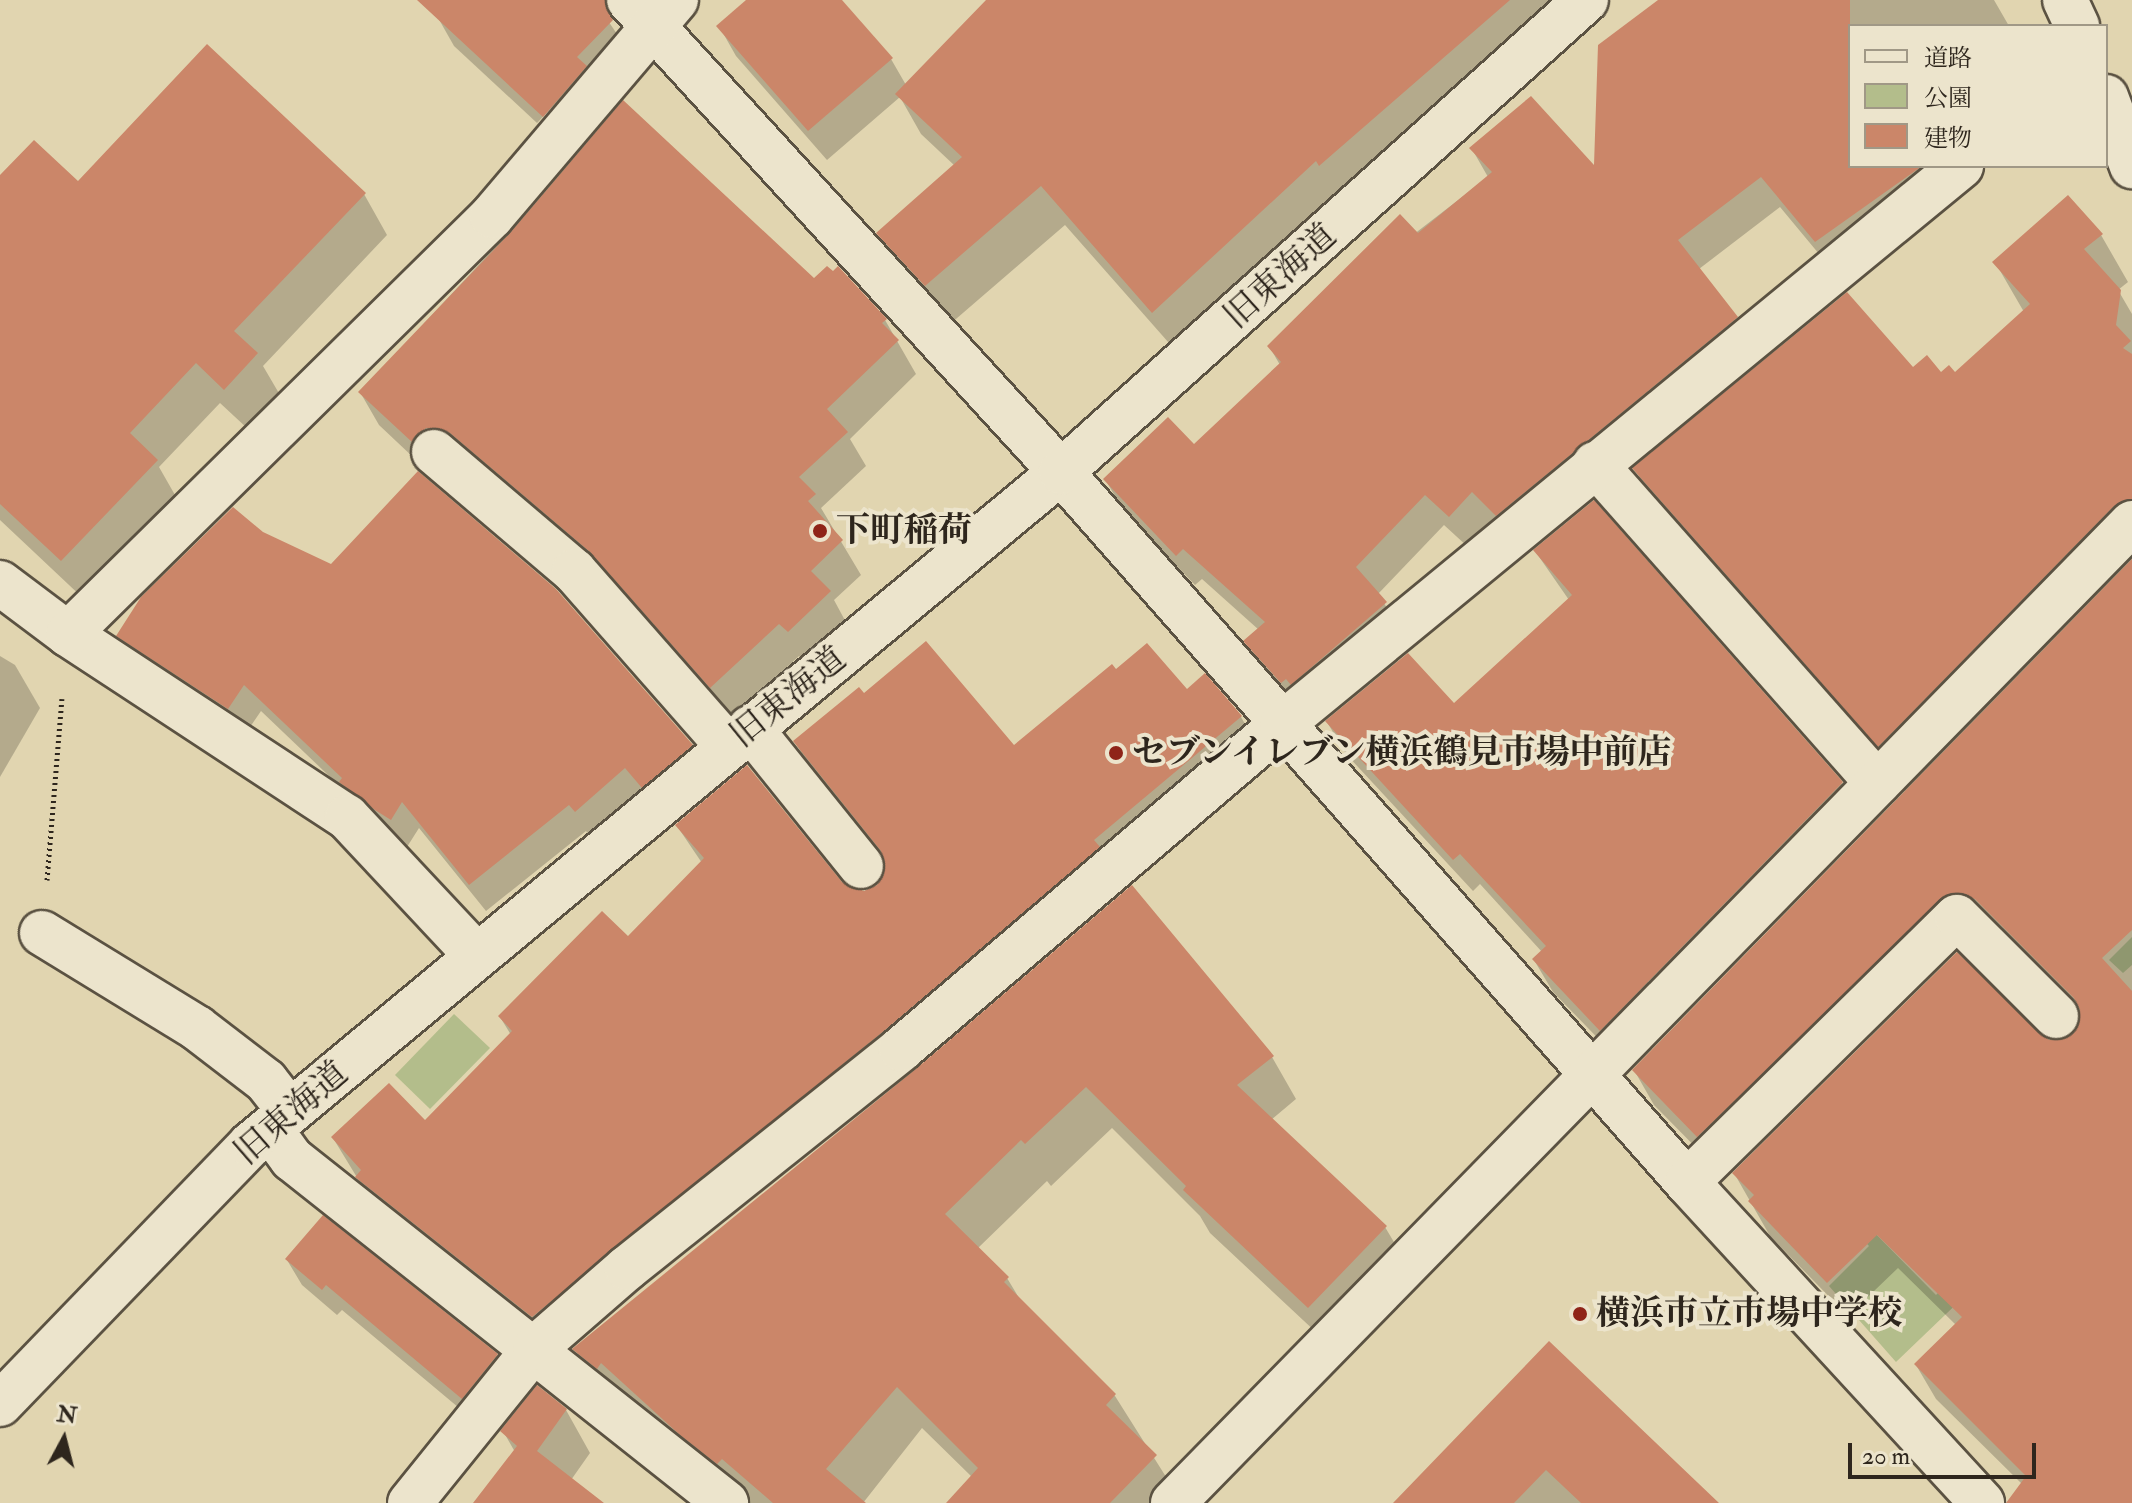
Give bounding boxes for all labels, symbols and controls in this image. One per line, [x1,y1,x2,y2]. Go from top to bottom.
legend [1848,24,2108,168]
text: 道路 [1924,43,1972,74]
text: 公園 [1924,83,1972,114]
text: 建物 [1924,123,1972,154]
street label: 旧東海道 [1216,215,1344,337]
place label: 下町稲荷 [836,511,972,551]
marker: 下町稲荷 [811,522,829,540]
street label: 旧東海道 [722,638,854,756]
place label: セブンイレブン横浜鶴見市場中前店 [1132,733,1676,773]
marker: セブンイレブン横浜鶴見市場中前店 [1107,744,1125,762]
street label: 旧東海道 [226,1053,356,1173]
place label: 横浜市立市場中学校 [1596,1294,1902,1334]
marker: 横浜市立市場中学校 [1571,1305,1589,1323]
north arrow [24,1399,104,1479]
text: N [55,1400,78,1430]
scale bar [1852,1427,2040,1477]
text: 20 m [1862,1441,1910,1472]

